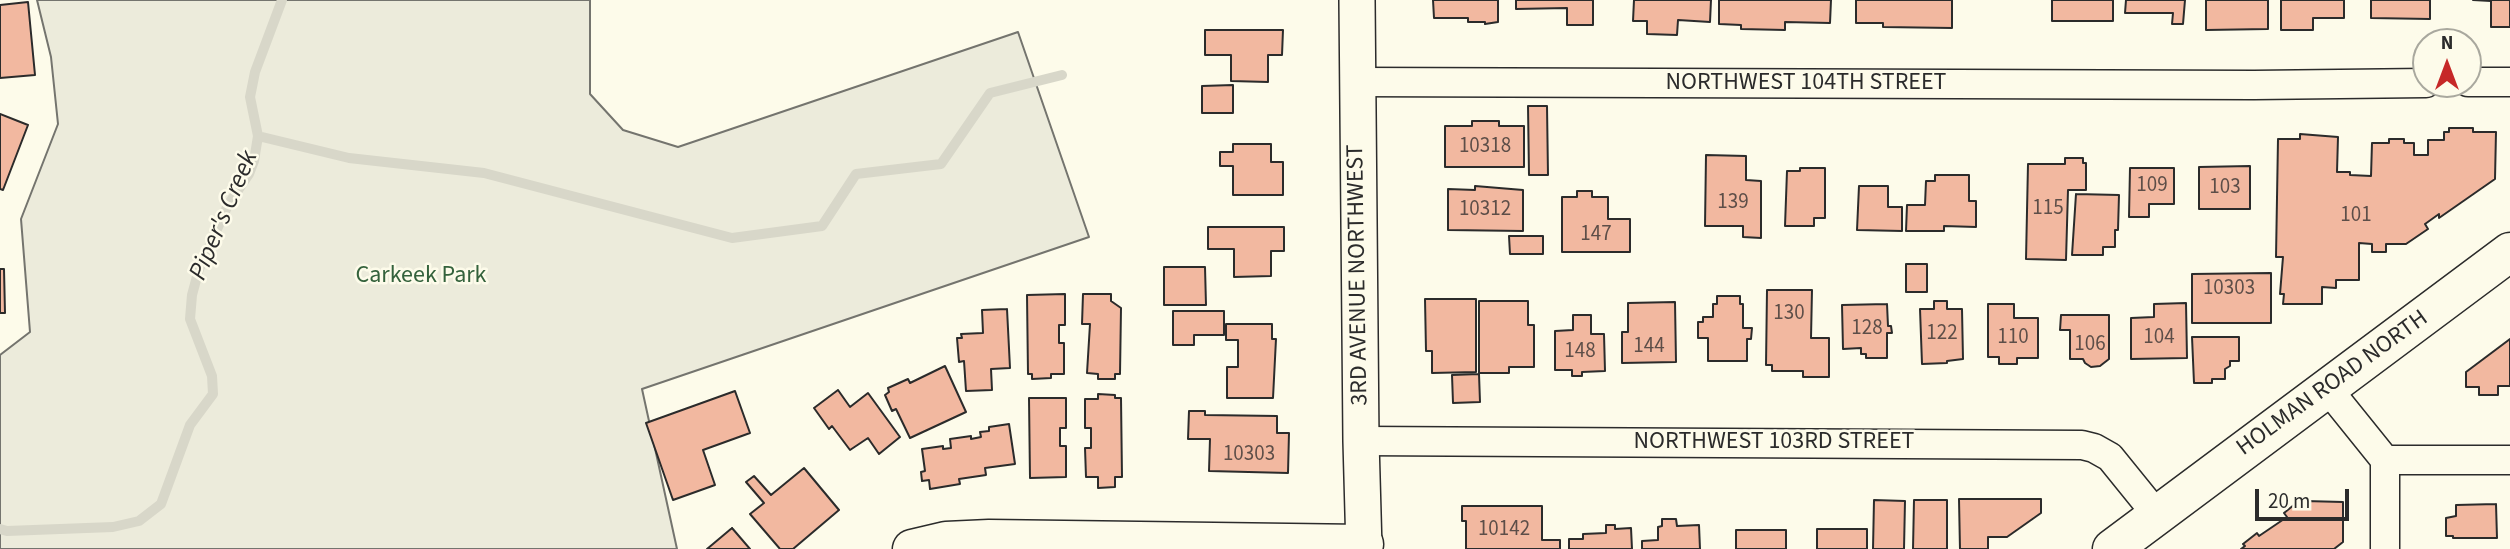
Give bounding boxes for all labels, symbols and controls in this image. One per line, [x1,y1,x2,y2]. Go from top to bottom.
north arrow [2412,28,2482,98]
text: N [2441,30,2453,57]
street label: NORTHWEST 104TH STREET [1666,70,1946,98]
house number: 10318 [1459,134,1511,160]
street label: 3RD AVENUE NORTHWEST [1342,144,1376,406]
water label: Piper's Creek [184,147,266,285]
house number: 109 [2136,173,2168,199]
house number: 103 [2209,175,2241,201]
house number: 139 [1717,190,1749,216]
house number: 115 [2032,196,2064,222]
house number: 10312 [1459,197,1511,223]
house number: 101 [2340,203,2372,229]
house number: 147 [1580,222,1612,248]
park label: Carkeek Park [356,263,486,291]
house number: 10303 [2203,276,2255,302]
house number: 130 [1773,301,1805,327]
street label: HOLMAN ROAD NORTH [2232,305,2434,463]
house number: 128 [1851,316,1883,342]
house number: 122 [1926,321,1958,347]
house number: 110 [1997,325,2029,351]
house number: 104 [2143,325,2175,351]
house number: 106 [2074,332,2106,358]
house number: 144 [1633,334,1665,360]
house number: 148 [1564,339,1596,365]
street label: NORTHWEST 103RD STREET [1634,429,1914,457]
house number: 10303 [1223,442,1275,468]
scale bar [2258,476,2352,520]
text: 20 m [2268,486,2310,516]
house number: 10142 [1478,517,1530,543]

